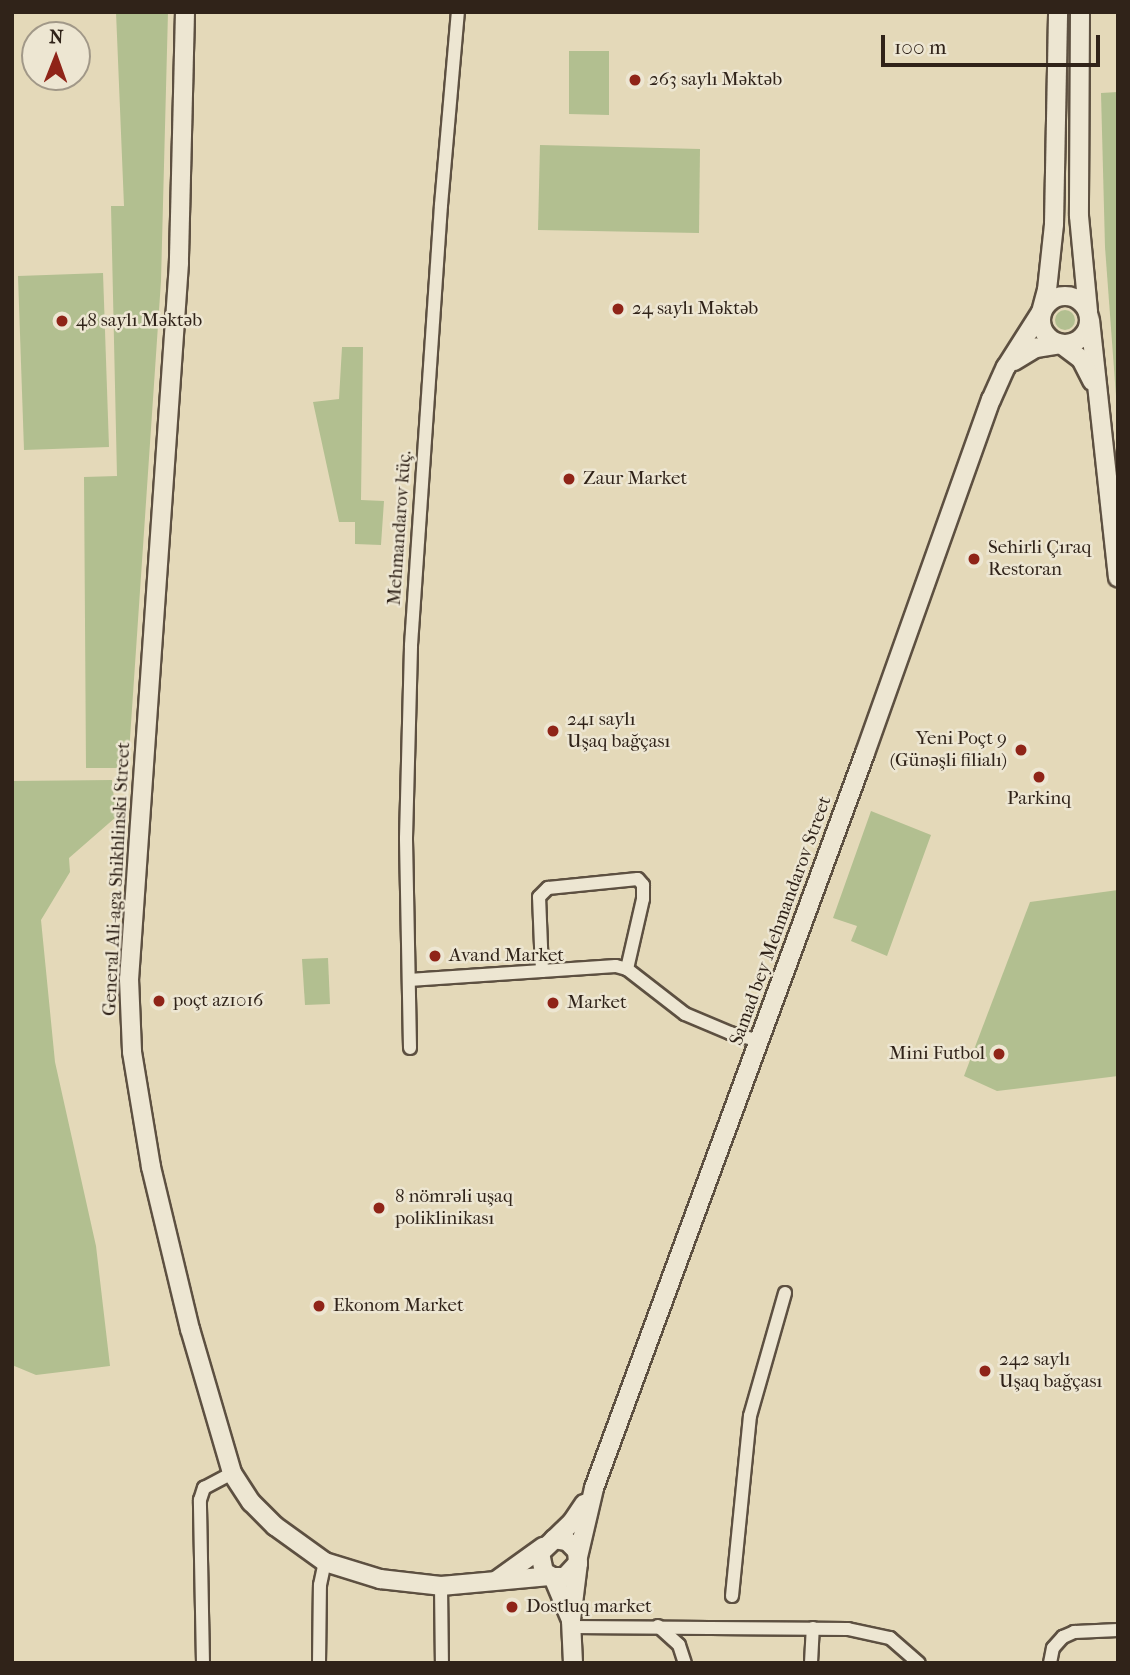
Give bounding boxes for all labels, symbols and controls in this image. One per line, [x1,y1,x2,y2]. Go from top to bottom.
north arrow [21,21,91,91]
scale bar [885,21,1104,65]
text: N [49,26,64,48]
text: 100 m [894,35,947,59]
place label: 263 saylı Məktəb [649,69,782,91]
marker: 263 saylı Məktəb [627,72,643,88]
place label: 24 saylı Məktəb [632,298,758,320]
marker: 24 saylı Məktəb [610,301,626,317]
place label: 48 saylı Məktəb [76,310,202,332]
marker: 48 saylı Məktəb [54,313,70,329]
street label: Mehmandarov küç. [383,450,417,606]
place label: Zaur Market [583,468,687,490]
marker: Zaur Market [561,471,577,487]
place label: Sehirli Çıraq Restoran [988,537,1091,581]
marker: Sehirli Çıraq Restoran [966,551,982,567]
place label: 241 saylı Uşaq bağçası [567,709,670,753]
marker: 241 saylı Uşaq bağçası [545,723,561,739]
place label: Yeni Poçt 9 (Günəşli filialı) [890,728,1007,772]
street label: General Ali-aga Shikhlinski Street [98,741,136,1017]
marker: Yeni Poçt 9 (Günəşli filialı) [1013,742,1029,758]
marker: Parkinq [1031,769,1047,785]
place label: Parkinq [1007,788,1071,810]
street label: Samad bey Mehmandarov Street [725,793,837,1049]
place label: Avand Market [449,945,564,967]
marker: Avand Market [427,948,443,964]
place label: poçt az1016 [173,990,263,1012]
place label: Market [567,992,627,1014]
marker: poçt az1016 [151,993,167,1009]
marker: Market [545,995,561,1011]
place label: Mini Futbol [889,1043,985,1065]
marker: Mini Futbol [991,1046,1007,1062]
place label: 8 nömrəli uşaq poliklinikası [395,1186,513,1230]
marker: 8 nömrəli uşaq poliklinikası [369,1198,389,1218]
place label: Ekonom Market [333,1295,464,1317]
marker: Ekonom Market [311,1298,327,1314]
place label: 242 saylı Uşaq bağçası [999,1349,1102,1393]
marker: 242 saylı Uşaq bağçası [977,1363,993,1379]
place label: Dostluq market [526,1596,652,1618]
marker: Dostluq market [504,1599,520,1615]

